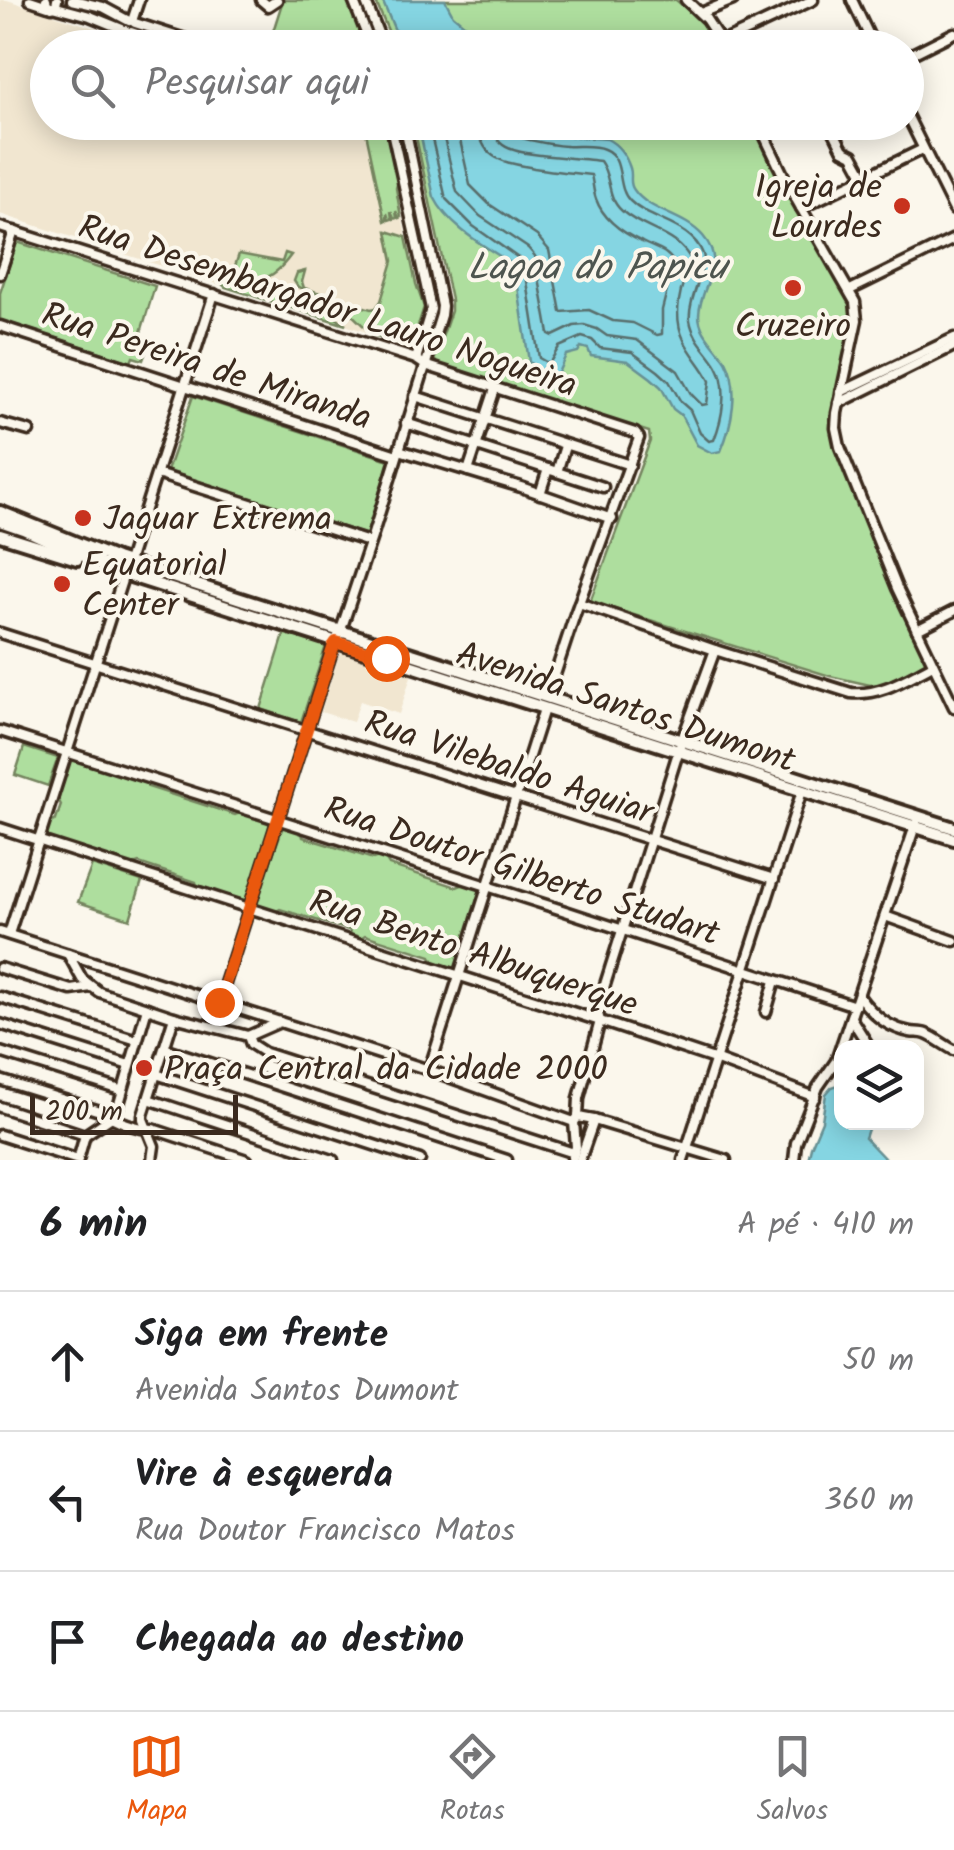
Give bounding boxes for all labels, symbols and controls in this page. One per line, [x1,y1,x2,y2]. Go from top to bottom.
search box [30,30,924,140]
text: Pesquisar aqui [145,55,369,115]
icon: search [65,58,120,113]
place label: Igreja de Lourdes [755,161,882,257]
marker: Igreja de Lourdes [891,195,913,217]
street label: Rua Desembargador Lauro Nogueira [70,201,584,415]
water label: Lagoa do Papicu [467,239,730,299]
marker: Cruzeiro [782,277,804,299]
street label: Rua Pereira de Miranda [34,288,378,448]
place label: Cruzeiro [735,300,851,356]
place label: Jaguar Extrema [103,493,332,549]
marker: Jaguar Extrema [72,507,94,529]
place label: Equatorial Center [82,539,227,635]
marker: Equatorial Center [51,573,73,595]
street label: Avenida Santos Dumont [448,628,803,790]
route start [364,636,410,682]
street label: Rua Vilebaldo Aguiar [356,696,662,843]
street label: Rua Doutor Gilberto Studart [316,782,727,964]
street label: Rua Bento Albuquerque [301,875,645,1035]
route end [197,980,243,1026]
map controls [834,1040,924,1130]
button: layers [834,1040,924,1130]
place label: Praça Central da Cidade 2000 [164,1043,608,1099]
marker: Praça Central da Cidade 2000 [133,1057,155,1079]
scale bar [30,1090,238,1134]
text: 200 m [45,1090,123,1135]
text: 6 min [40,1192,148,1259]
text: A pé · 410 m [737,1200,914,1251]
text: Siga em frente [135,1306,388,1366]
icon: ahead [40,1334,95,1389]
text: 50 m [843,1336,914,1387]
text: Avenida Santos Dumont [135,1366,459,1417]
text: Vire à esquerda [135,1446,393,1506]
icon: left [40,1474,95,1529]
text: 360 m [824,1476,914,1527]
text: Rua Doutor Francisco Matos [135,1506,515,1557]
text: Chegada ao destino [135,1611,464,1671]
icon: arrive [40,1614,95,1669]
tab: Mapa [126,1729,188,1834]
tab: Rotas [440,1729,505,1834]
tab: Salvos [757,1729,828,1834]

